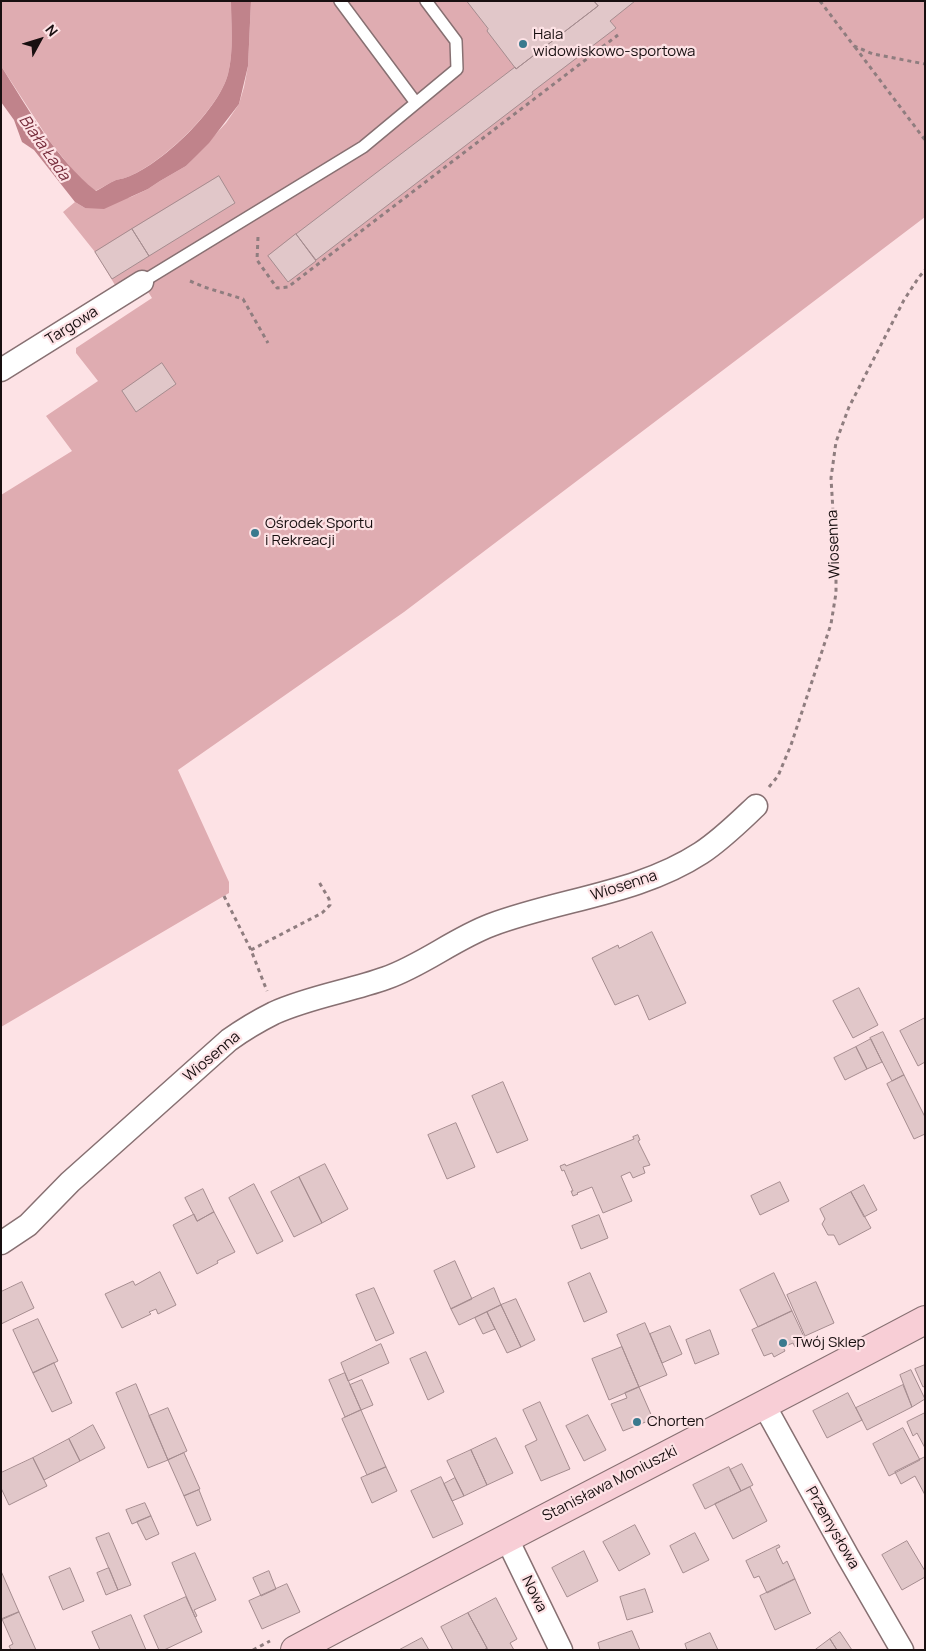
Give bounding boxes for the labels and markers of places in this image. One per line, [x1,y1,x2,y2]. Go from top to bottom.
place label: Hala widowiskowo-sportowa [533,26,695,61]
marker: Hala widowiskowo-sportowa [517,38,529,50]
place label: Ośrodek Sportu i Rekreacji [265,515,373,550]
marker: Ośrodek Sportu i Rekreacji [249,527,261,539]
place label: Twój Sklep [793,1334,866,1352]
marker: Twój Sklep [777,1337,789,1349]
place label: Chorten [647,1413,704,1431]
marker: Chorten [631,1416,643,1428]

